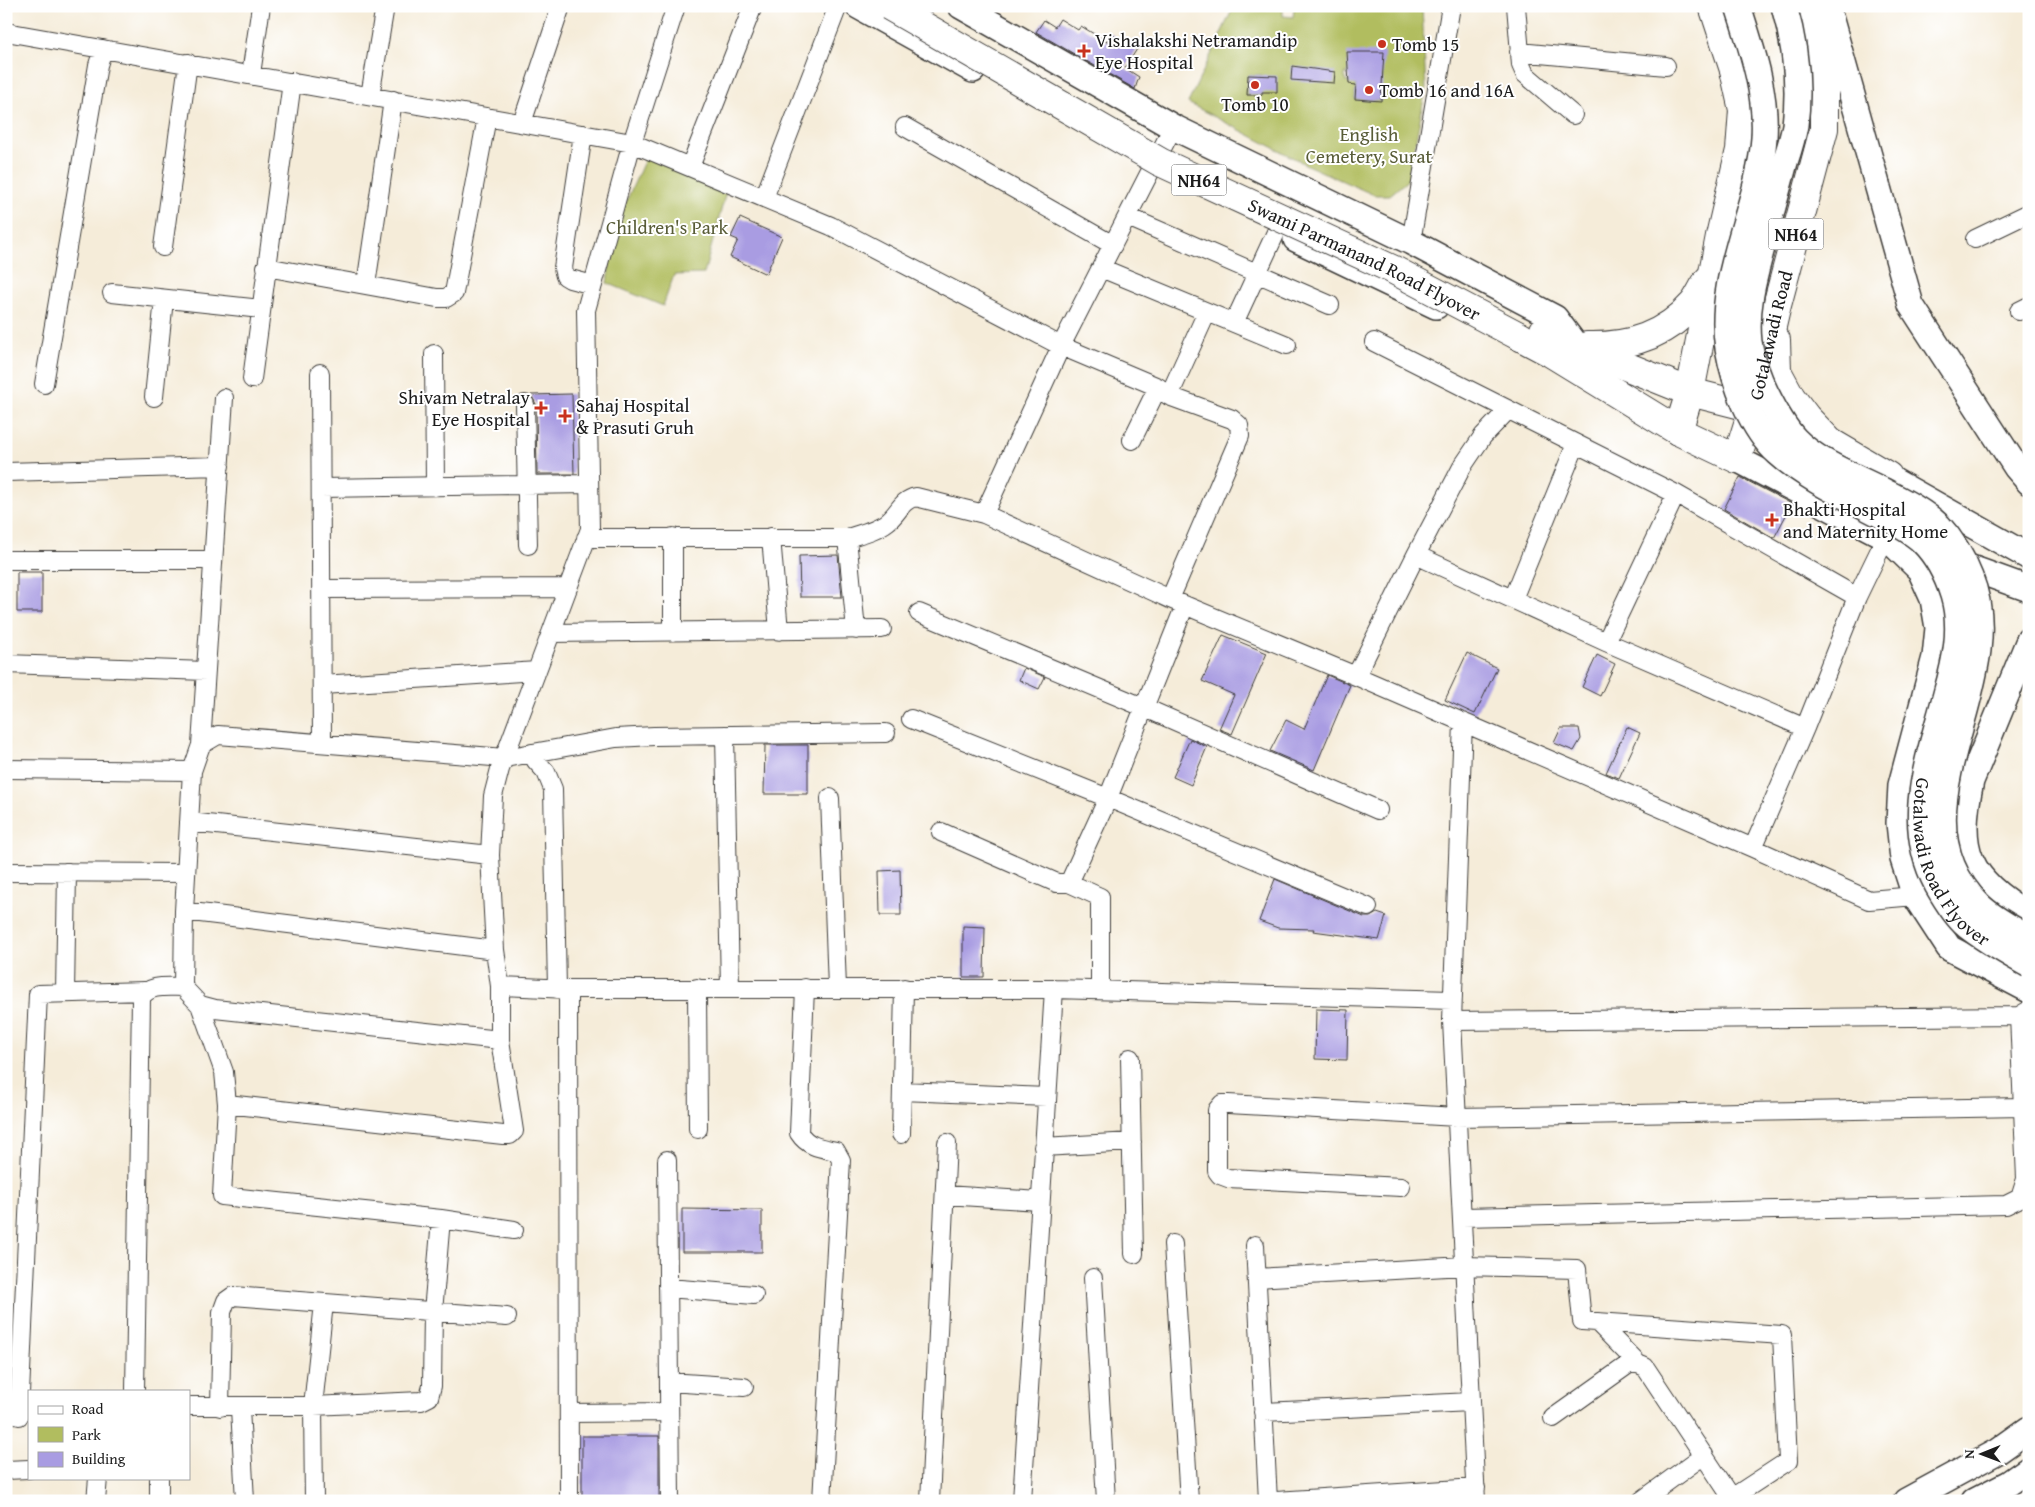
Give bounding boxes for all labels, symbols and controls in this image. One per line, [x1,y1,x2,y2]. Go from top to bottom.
place label: Vishalakshi Netramandip Eye Hospital [1095,26,1297,76]
place label: Tomb 15 [1392,30,1459,58]
marker: Tomb 15 [1376,38,1388,50]
marker: Vishalakshi Netramandip Eye Hospital [1077,44,1091,58]
place label: Tomb 16 and 16A [1379,76,1515,104]
marker: Tomb 10 [1249,79,1261,91]
marker: Tomb 16 and 16A [1363,84,1375,96]
place label: Tomb 10 [1221,90,1289,118]
park label: English Cemetery, Surat [1306,120,1432,170]
road number: NH64 [1172,164,1226,196]
street label: Swami Parmanand Road Flyover [1244,191,1486,327]
park label: Children's Park [606,213,728,241]
road number: NH64 [1768,218,1824,250]
street label: Gotalawadi Road [1741,266,1800,403]
place label: Shivam Netralay Eye Hospital [399,383,531,433]
place label: Sahaj Hospital & Prasuti Gruh [576,391,694,441]
marker: Shivam Netralay Eye Hospital [534,401,548,415]
marker: Sahaj Hospital & Prasuti Gruh [558,409,572,423]
place label: Bhakti Hospital and Maternity Home [1783,495,1948,545]
marker: Bhakti Hospital and Maternity Home [1765,513,1779,527]
street label: Gotalwadi Road Flyover [1906,776,1996,953]
legend [28,1390,190,1480]
text: Road [72,1398,103,1419]
text: Park [72,1424,101,1445]
north arrow [1958,1430,2008,1480]
text: Building [72,1448,126,1469]
text: N [1959,1449,1979,1459]

